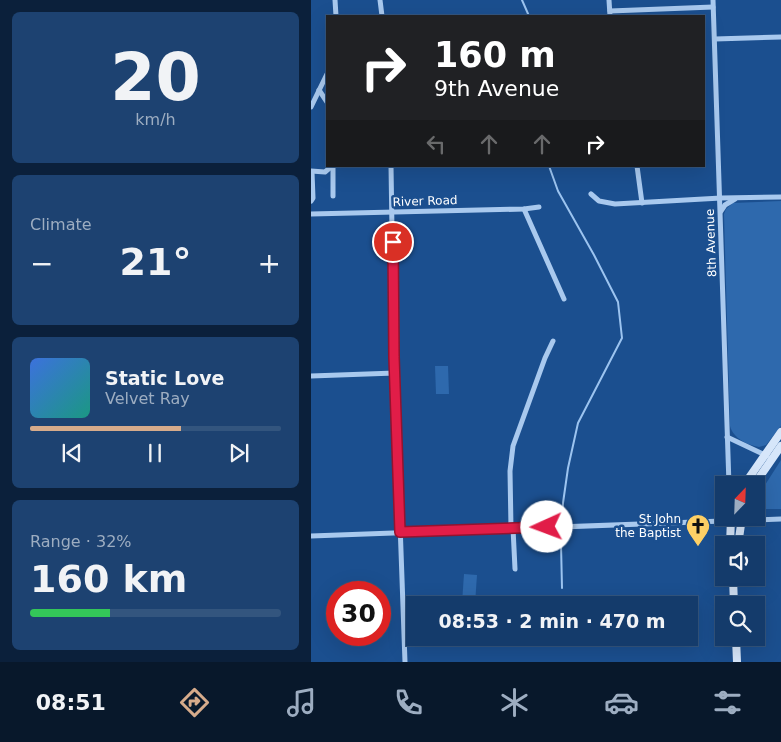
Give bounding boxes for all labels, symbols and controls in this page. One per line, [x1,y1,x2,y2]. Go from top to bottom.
icon: right [351,35,416,100]
text: 160 m [434,35,556,75]
text: 20 [110,40,201,115]
text: 9th Avenue [434,76,559,101]
text: km/h [135,110,176,129]
icon: left [422,130,450,158]
icon: ahead [475,130,503,158]
icon: ahead [528,130,556,158]
icon: right [581,130,609,158]
street label: River Road [392,193,458,209]
street label: 8th Avenue [703,209,719,277]
text: Climate [30,215,92,234]
pin [372,221,414,263]
icon: arrive [379,228,407,256]
text: 21° [120,240,191,284]
text: − [30,247,53,280]
text: + [258,247,281,280]
text: Static Love [105,367,225,389]
text: Velvet Ray [105,389,190,408]
icon: previous [58,439,86,467]
icon: pause [141,439,169,467]
icon: next [225,439,253,467]
north arrow [715,476,765,526]
map controls [715,476,765,646]
position arrow [520,500,572,552]
place label: St John the Baptist [615,512,681,540]
church icon: St John the Baptist [685,513,711,547]
text: Range · 32% [30,532,132,551]
button: sound [715,536,765,586]
text: 160 km [30,557,187,601]
speed limit sign: 30 [326,581,391,646]
button: search [715,596,765,646]
text: 08:53 · 2 min · 470 m [438,610,666,632]
icon: directions [177,685,212,720]
icon: music [284,685,319,720]
icon: phone [391,685,426,720]
icon: climate [497,685,532,720]
icon: car [604,685,639,720]
icon: filters [710,685,745,720]
text: 08:51 [36,690,106,715]

